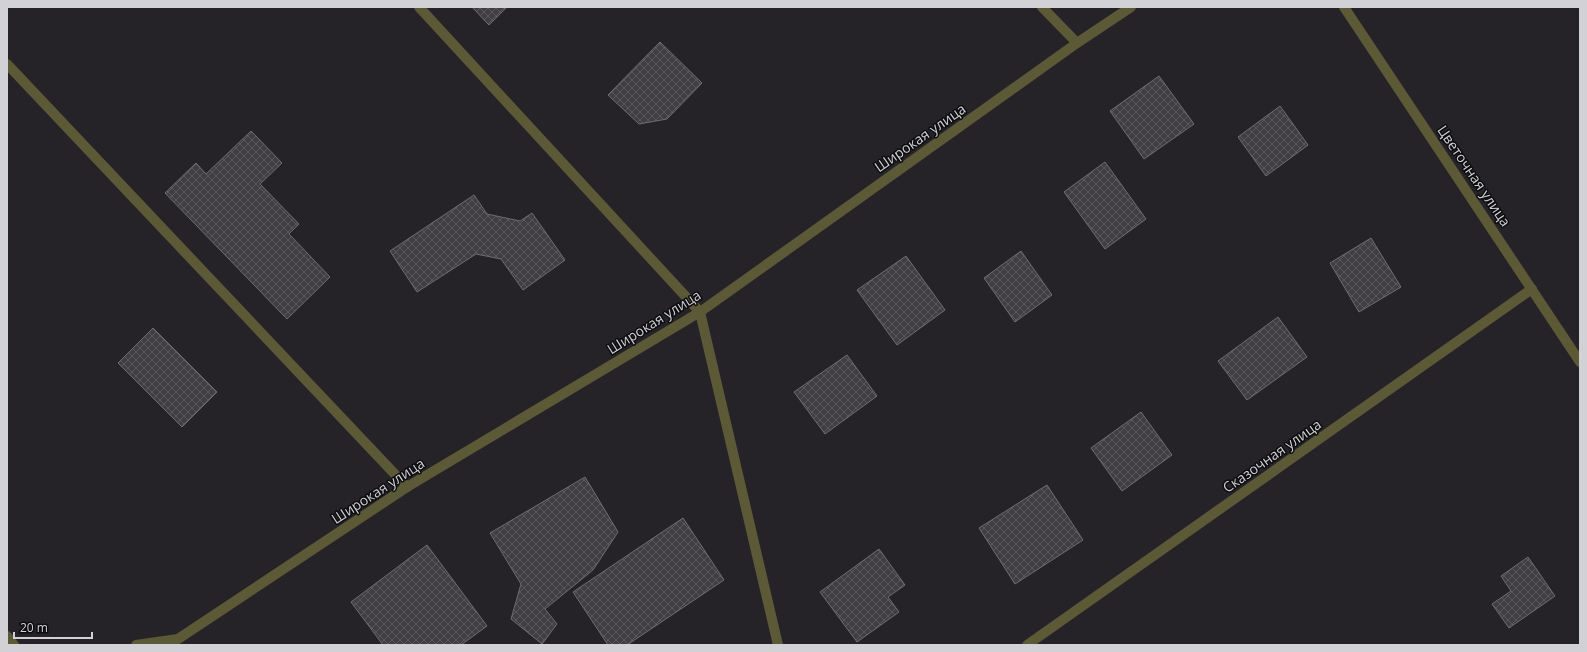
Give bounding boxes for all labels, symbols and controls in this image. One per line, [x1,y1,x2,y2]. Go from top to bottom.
street label: Широкая улица [870,99,969,176]
street label: Цветочная улица [1433,121,1515,230]
street label: Широкая улица [603,285,704,358]
street label: Сказочная улица [1219,415,1325,497]
street label: Широкая улица [328,453,428,528]
scale bar [14,614,92,640]
text: 20 m [20,619,48,636]

